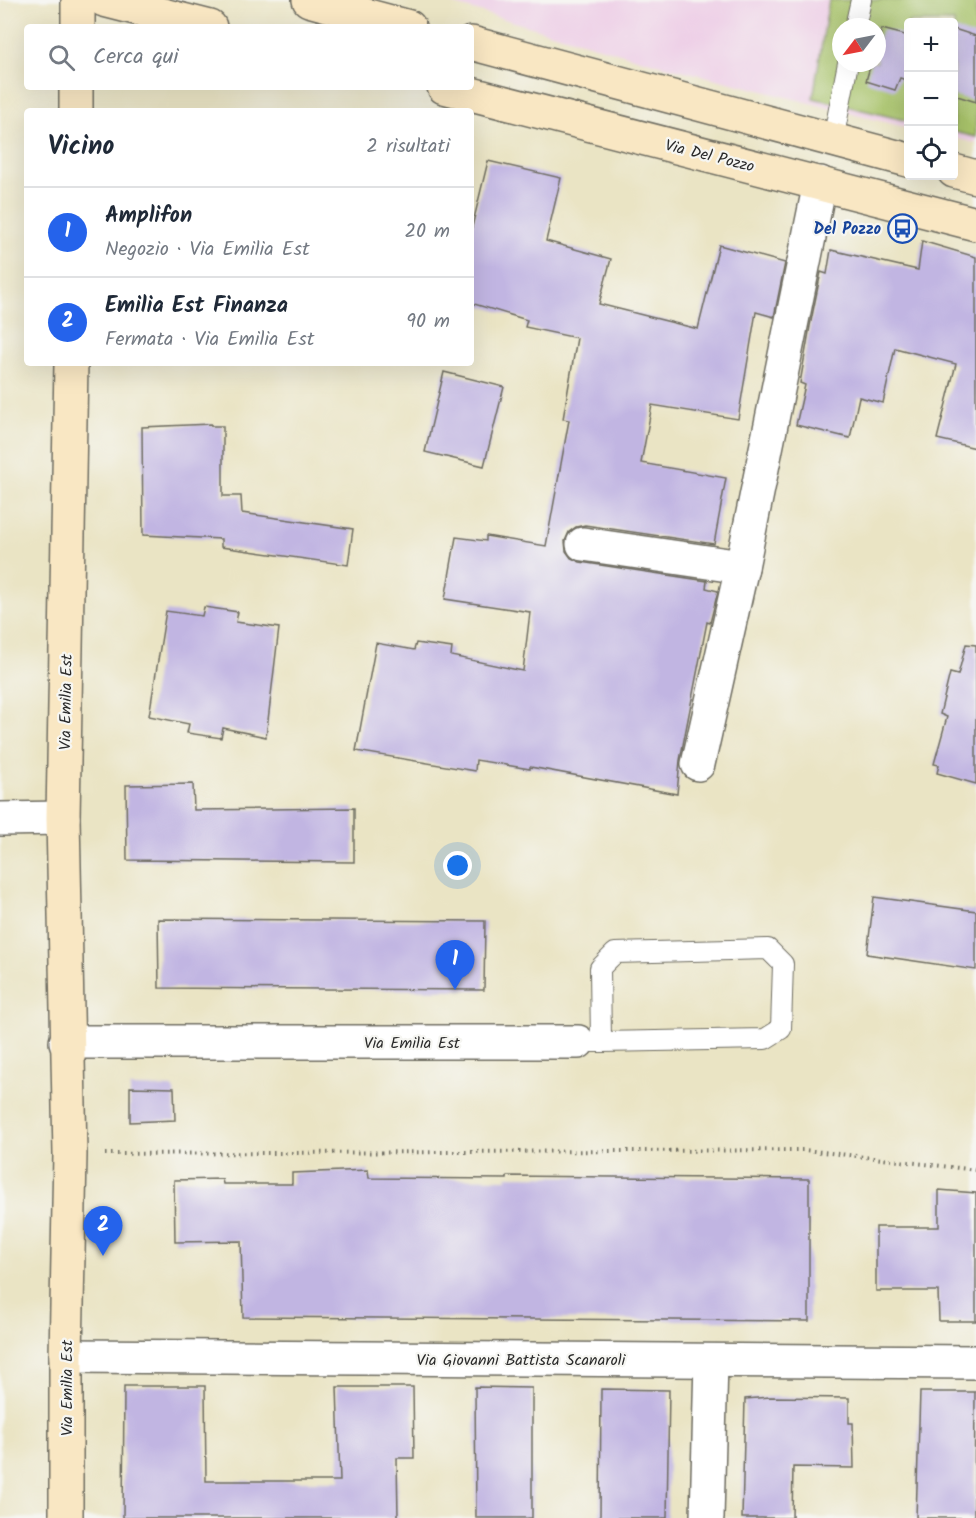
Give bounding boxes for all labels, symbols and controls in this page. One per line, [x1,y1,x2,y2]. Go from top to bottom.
north arrow [832,18,886,72]
map controls [904,18,958,180]
button: + [904,18,958,72]
search box [24,24,474,90]
text: Cerca qui [93,40,179,75]
icon: search [45,41,78,74]
button: − [904,72,958,126]
text: Vicino [48,126,114,168]
button: locate [904,126,958,180]
text: 2 risultati [366,131,450,163]
street label: Via Del Pozzo [662,133,757,180]
text: Amplifon [105,199,192,234]
bus stop icon: Del Pozzo [886,212,918,244]
text: 1 [64,216,71,248]
text: 20 m [404,216,450,248]
place label: Del Pozzo [813,217,881,242]
text: Negozio · Via Emilia Est [105,234,310,266]
text: Emilia Est Finanza [105,289,288,324]
text: 2 [62,306,73,338]
text: 90 m [406,306,450,338]
text: Fermata · Via Emilia Est [105,324,314,356]
street label: Via Emilia Est [53,653,80,750]
your location [443,851,472,880]
pin: 1 [436,940,474,990]
street label: Via Emilia Est [364,1031,461,1056]
pin: 2 [84,1206,122,1256]
street label: Via Emilia Est [55,1339,80,1436]
street label: Via Giovanni Battista Scanaroli [417,1348,627,1373]

